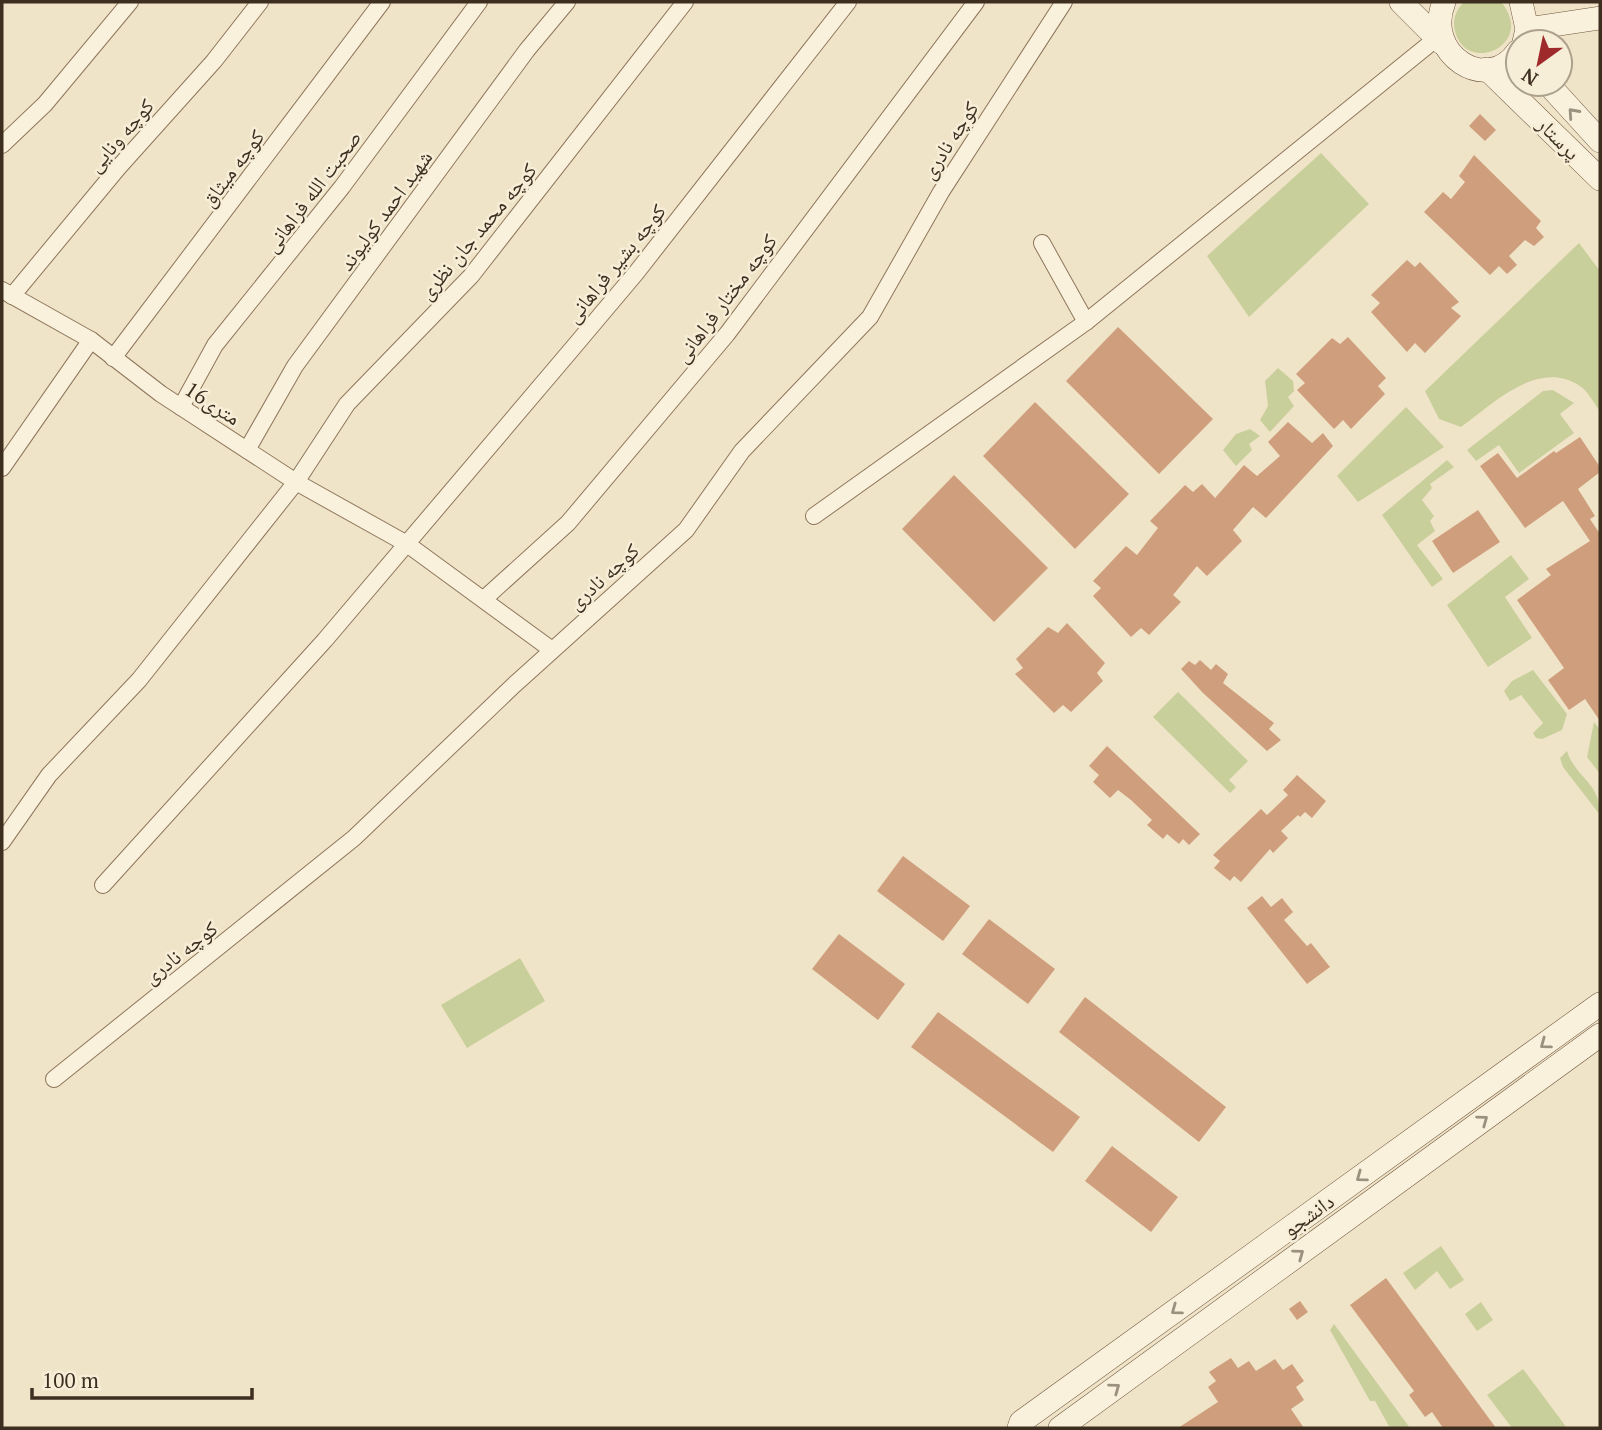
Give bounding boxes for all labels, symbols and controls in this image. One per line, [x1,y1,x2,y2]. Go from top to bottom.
north arrow [1504,28,1574,98]
text: N [1516,63,1542,92]
street label: کوچه ونایی [80,92,160,178]
street label: کوچه نادری [913,96,985,184]
one-way arrow [1569,108,1582,121]
street label: پرستار [1531,110,1587,166]
street label: کوچه میثاق [194,123,270,212]
street label: صحبت الله فراهانی [257,124,367,258]
street label: شهید احمد کولیوند [332,144,438,276]
street label: کوچه محمد جان نظری [412,157,543,305]
street label: کوچه بشیر فراهانی [558,197,672,328]
street label: کوچه مختار فراهانی [667,228,783,368]
street label: 16متری [180,375,246,431]
street label: کوچه نادری [561,536,645,616]
street label: کوچه نادری [137,914,223,990]
one-way arrow [1540,1035,1553,1048]
one-way arrow [1475,1116,1488,1128]
one-way arrow [1356,1169,1369,1181]
street label: دانشجو [1277,1187,1339,1243]
one-way arrow [1291,1250,1304,1262]
one-way arrow [1171,1302,1184,1314]
scale bar [32,1356,252,1400]
text: 100 m [42,1366,99,1394]
one-way arrow [1108,1384,1120,1396]

